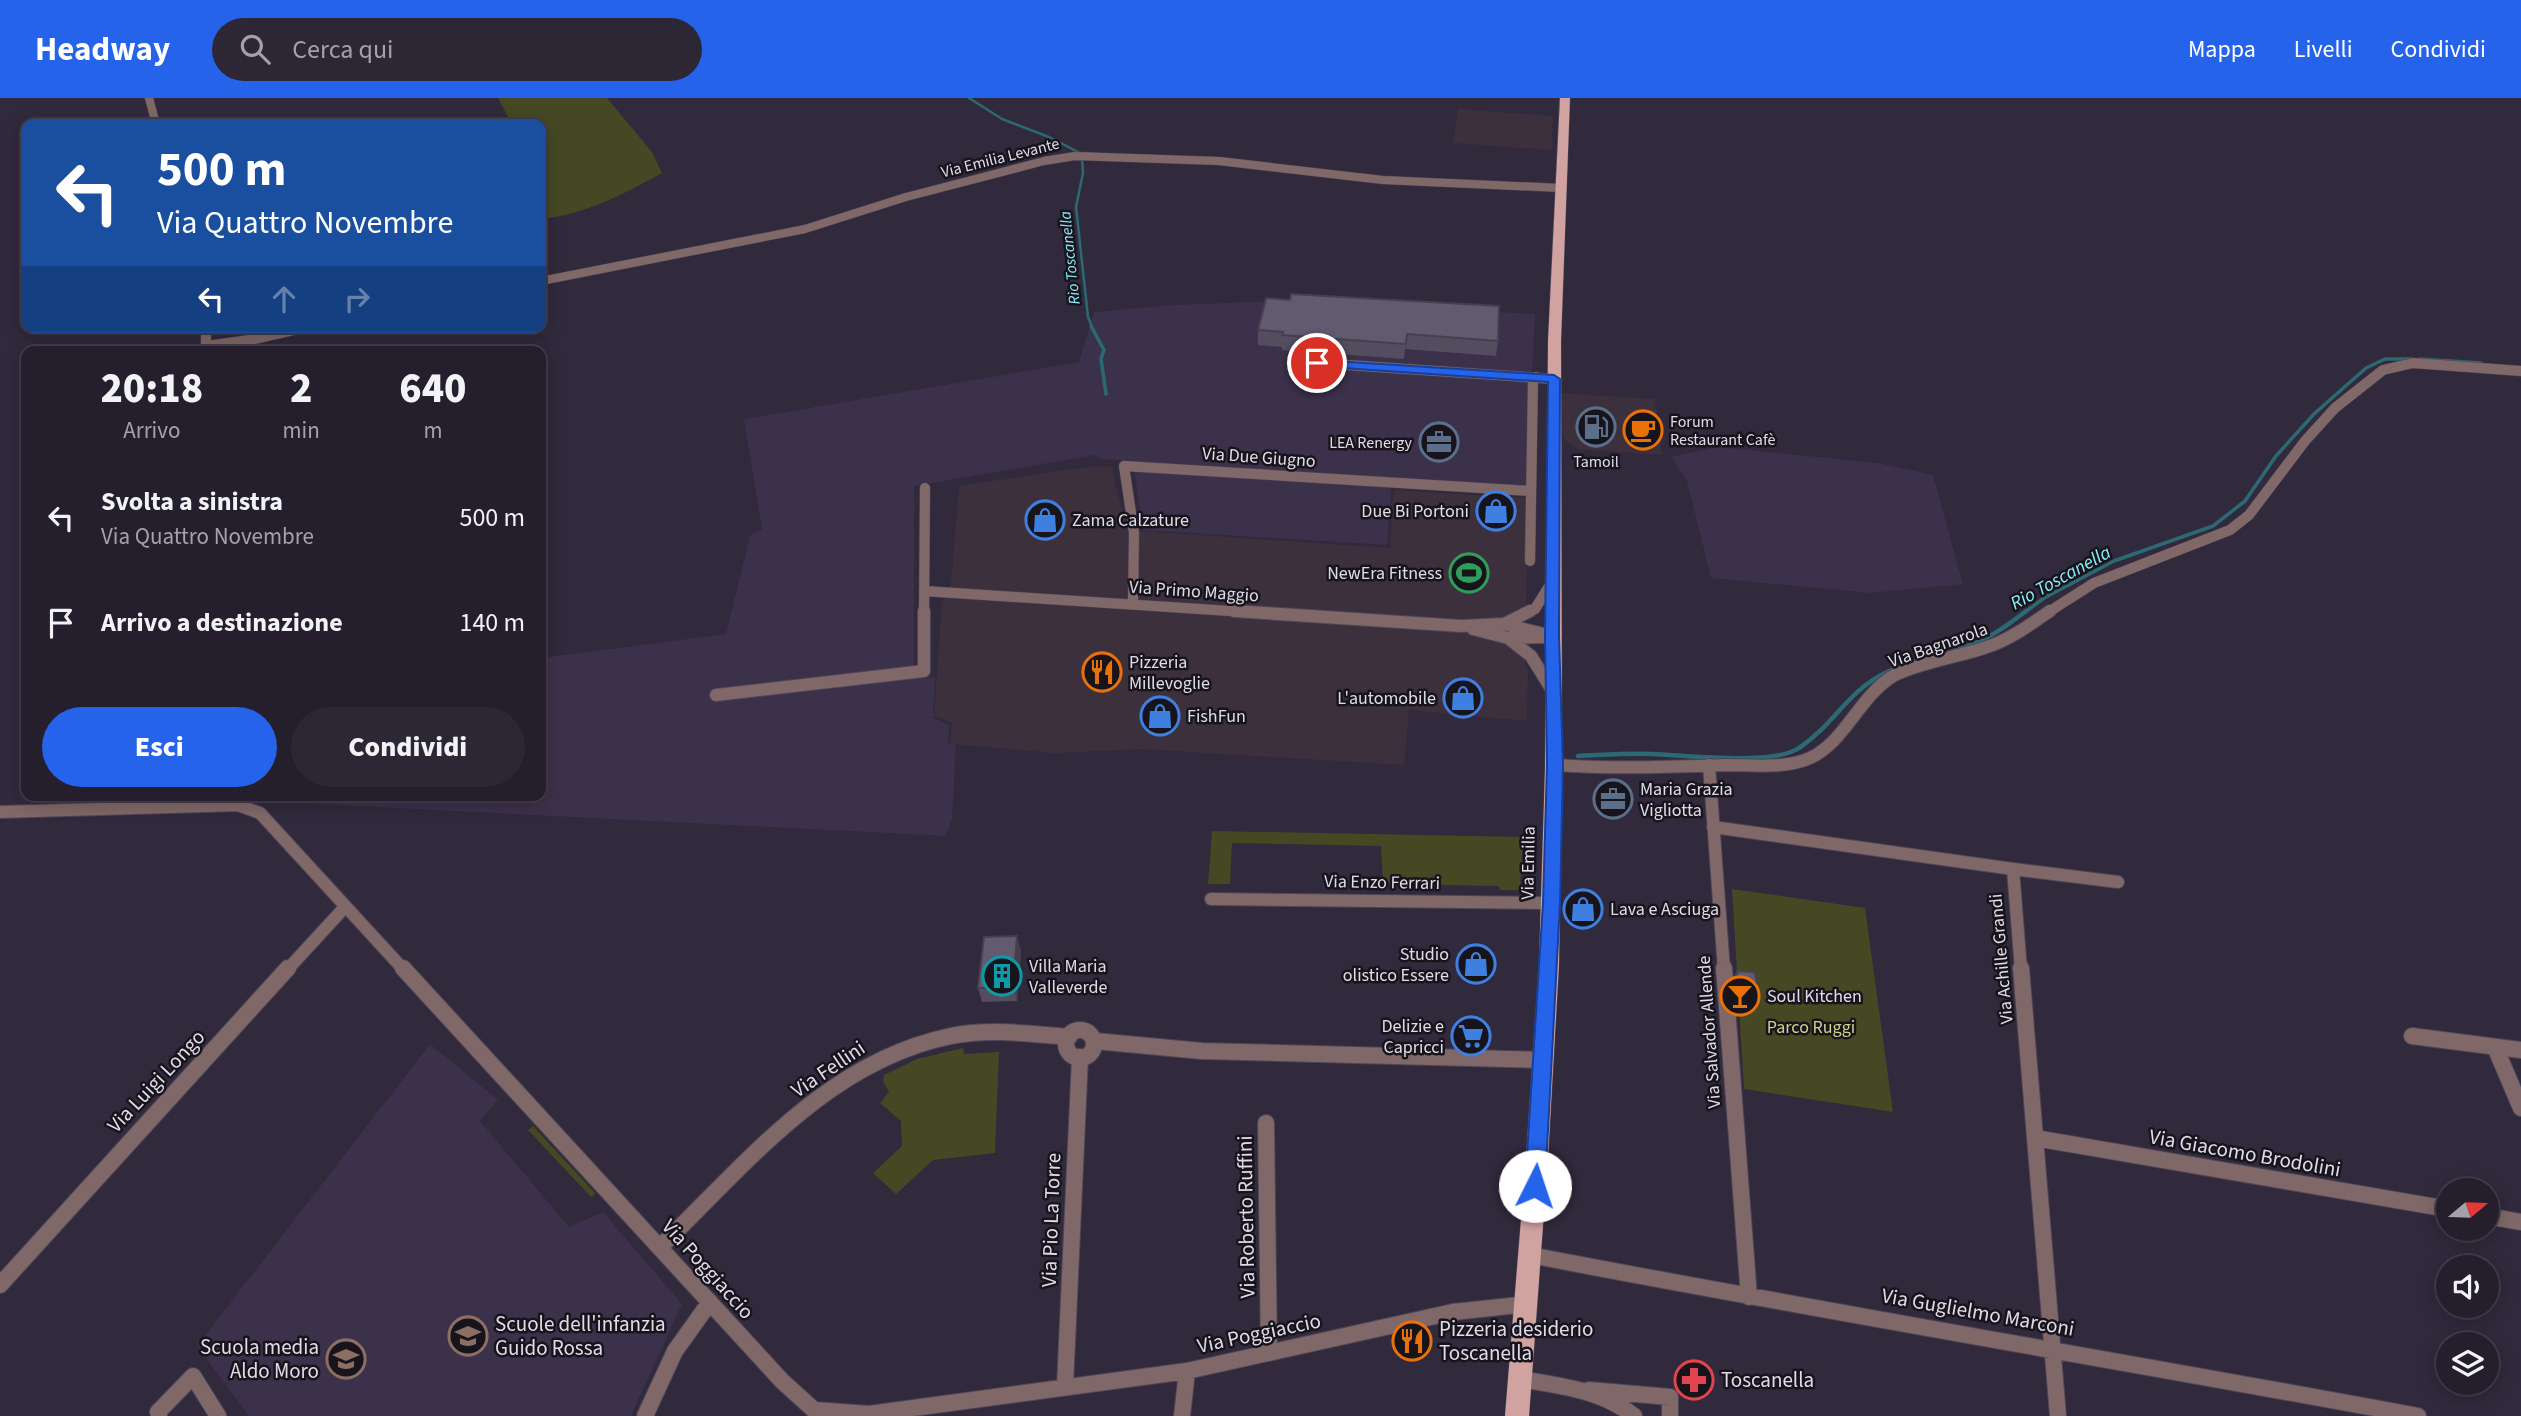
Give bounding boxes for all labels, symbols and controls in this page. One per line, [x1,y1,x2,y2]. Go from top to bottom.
search box [212,18,702,81]
text: Headway [35,26,170,73]
icon: search [236,30,274,68]
text: Cerca qui [292,31,394,68]
text: Mappa [2188,32,2256,67]
text: Livelli [2294,32,2353,67]
text: Condividi [2391,32,2486,67]
street label: Via Emilia Levante [939,133,1062,183]
text: 500 m [157,135,286,205]
icon: left [42,147,133,238]
text: Via Quattro Novembre [157,200,453,246]
water label: Rio Toscanella [1054,210,1086,306]
icon: left [192,280,230,318]
icon: ahead [265,280,303,318]
icon: right [338,280,376,318]
pin [1287,333,1347,393]
icon: arrive [1298,344,1336,382]
text: 20:18 [100,359,203,419]
text: 2 [290,359,312,419]
text: 640 [399,359,467,419]
fuel station icon: Tamoil [1575,406,1617,448]
cafe icon: Forum Restaurant Cafè [1622,409,1664,451]
place label: Forum Restaurant Cafè [1670,411,1775,451]
text: Arrivo [123,414,180,447]
text: min [283,414,320,447]
text: m [423,414,442,447]
office icon: LEA Renergy [1418,421,1460,463]
place label: LEA Renergy [1329,432,1413,454]
street label: Via Due Giugno [1201,441,1317,474]
place label: Tamoil [1573,451,1619,473]
text: Svolta a sinistra [101,483,283,520]
shop icon: Due Bi Portoni [1475,490,1517,532]
icon: left [42,499,80,537]
text: 500 m [459,499,525,536]
shop icon: Zama Calzature [1024,499,1066,541]
place label: Due Bi Portoni [1361,499,1469,524]
place label: Zama Calzature [1072,508,1189,533]
text: Via Quattro Novembre [101,520,314,553]
water label: Rio Toscanella [2006,540,2116,617]
sports icon: NewEra Fitness [1448,552,1490,594]
place label: NewEra Fitness [1327,561,1442,586]
street label: Via Primo Maggio [1128,574,1260,609]
icon: arrive [42,604,80,642]
text: Arrivo a destinazione [101,604,343,641]
text: 140 m [459,604,525,641]
street label: Via Bagnarola [1885,617,1991,674]
place label: Pizzeria Millevoglie [1129,650,1210,696]
restaurant icon: Pizzeria Millevoglie [1081,651,1123,693]
shop icon: L'automobile [1442,677,1484,719]
place label: L'automobile [1337,686,1436,711]
shop icon: FishFun [1139,695,1181,737]
place label: FishFun [1187,704,1246,729]
button: Esci [42,707,277,787]
button: Condividi [291,707,525,787]
place label: Maria Grazia Vigliotta [1640,777,1733,823]
office icon: Maria Grazia Vigliotta [1592,778,1634,820]
street label: Via Emilia [1515,826,1542,900]
street label: Via Enzo Ferrari [1324,869,1440,896]
shop icon: Lava e Asciuga [1562,888,1604,930]
street label: Via Achille Grandi [1983,893,2020,1025]
place label: Lava e Asciuga [1610,897,1719,922]
place label: Studio olistico Essere [1343,942,1449,988]
shop icon: Studio olistico Essere [1455,943,1497,985]
place label: Villa Maria Valleverde [1029,954,1107,1000]
building icon: Villa Maria Valleverde [981,955,1023,997]
street label: Via Salvador Allende [1692,955,1727,1109]
bar icon: Soul Kitchen [1719,975,1761,1017]
place label: Soul Kitchen [1767,984,1862,1009]
place label: Delizie e Capricci [1381,1014,1444,1060]
supermarket icon: Delizie e Capricci [1450,1015,1492,1057]
park label: Parco Ruggi [1767,1015,1855,1040]
street label: Via Luigi Longo [100,1023,212,1139]
street label: Via Fellini [785,1033,871,1105]
street label: Via Giacomo Brodolini [2147,1121,2343,1185]
street label: Via Roberto Ruffini [1230,1135,1262,1299]
position arrow [1498,1149,1572,1223]
street label: Via Pio La Torre [1034,1152,1068,1288]
north arrow [2436,1178,2499,1241]
map controls [2436,1178,2499,1395]
street label: Via Poggiaccio [655,1212,761,1326]
button: sound [2436,1255,2499,1318]
street label: Via Guglielmo Marconi [1879,1280,2077,1344]
street label: Via Poggiaccio [1194,1305,1324,1361]
place label: Scuole dell'infanzia Guido Rossa [495,1309,666,1363]
place label: Pizzeria desiderio Toscanella [1439,1314,1593,1368]
school or university icon: Scuole dell'infanzia Guido Rossa [447,1315,489,1357]
restaurant icon: Pizzeria desiderio Toscanella [1391,1320,1433,1362]
place label: Scuola media Aldo Moro [200,1332,319,1386]
button: layers [2436,1332,2499,1395]
school or university icon: Scuola media Aldo Moro [325,1338,367,1380]
pharmacy icon: Toscanella [1673,1359,1715,1401]
place label: Toscanella [1721,1365,1814,1395]

